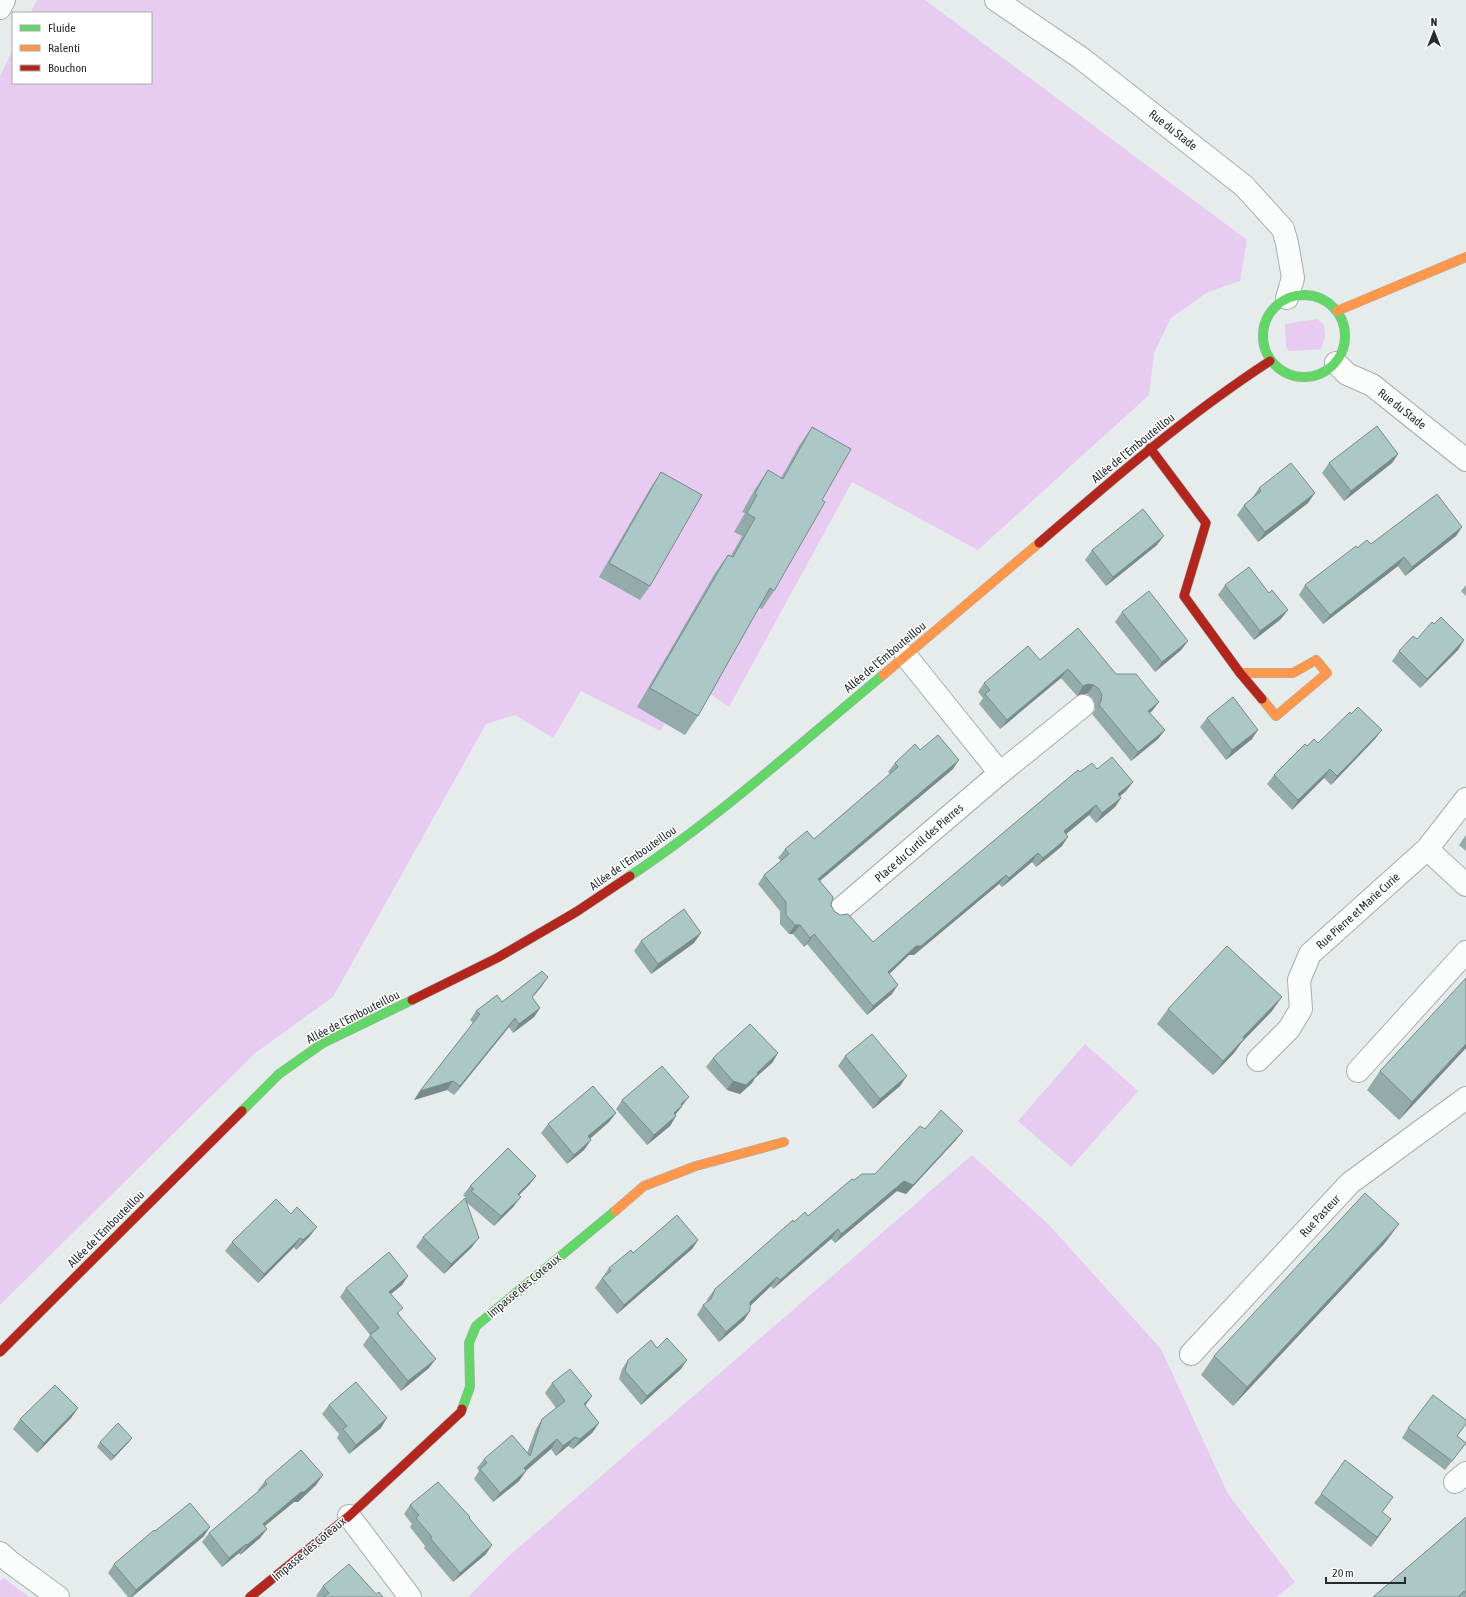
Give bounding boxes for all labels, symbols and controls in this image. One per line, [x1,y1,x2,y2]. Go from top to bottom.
legend [12,12,152,84]
north arrow [1414,12,1454,52]
text: N [1431,16,1437,28]
text: Fluide [48,21,76,35]
text: Ralenti [48,41,80,55]
text: Bouchon [48,61,87,75]
street label: Rue du Stade [1146,107,1200,153]
street label: Rue du Stade [1375,386,1429,432]
street label: Allée de l'Embouteillou [1089,410,1177,486]
street label: Allée de l'Embouteillou [841,619,929,695]
street label: Place du Curtil des Pierres [872,801,966,885]
street label: Allée de l'Embouteillou [587,823,679,893]
street label: Rue Pierre et Marie Curie [1313,870,1403,952]
street label: Allée de l'Embouteillou [304,987,402,1047]
street label: Allée de l'Embouteillou [65,1188,147,1270]
street label: Rue Pasteur [1297,1192,1343,1240]
street label: Impasse des Coteaux [484,1251,564,1321]
street label: Impasse des Coteaux [269,1514,349,1584]
scale bar [1326,1559,1405,1585]
text: 20 m [1332,1566,1354,1580]

